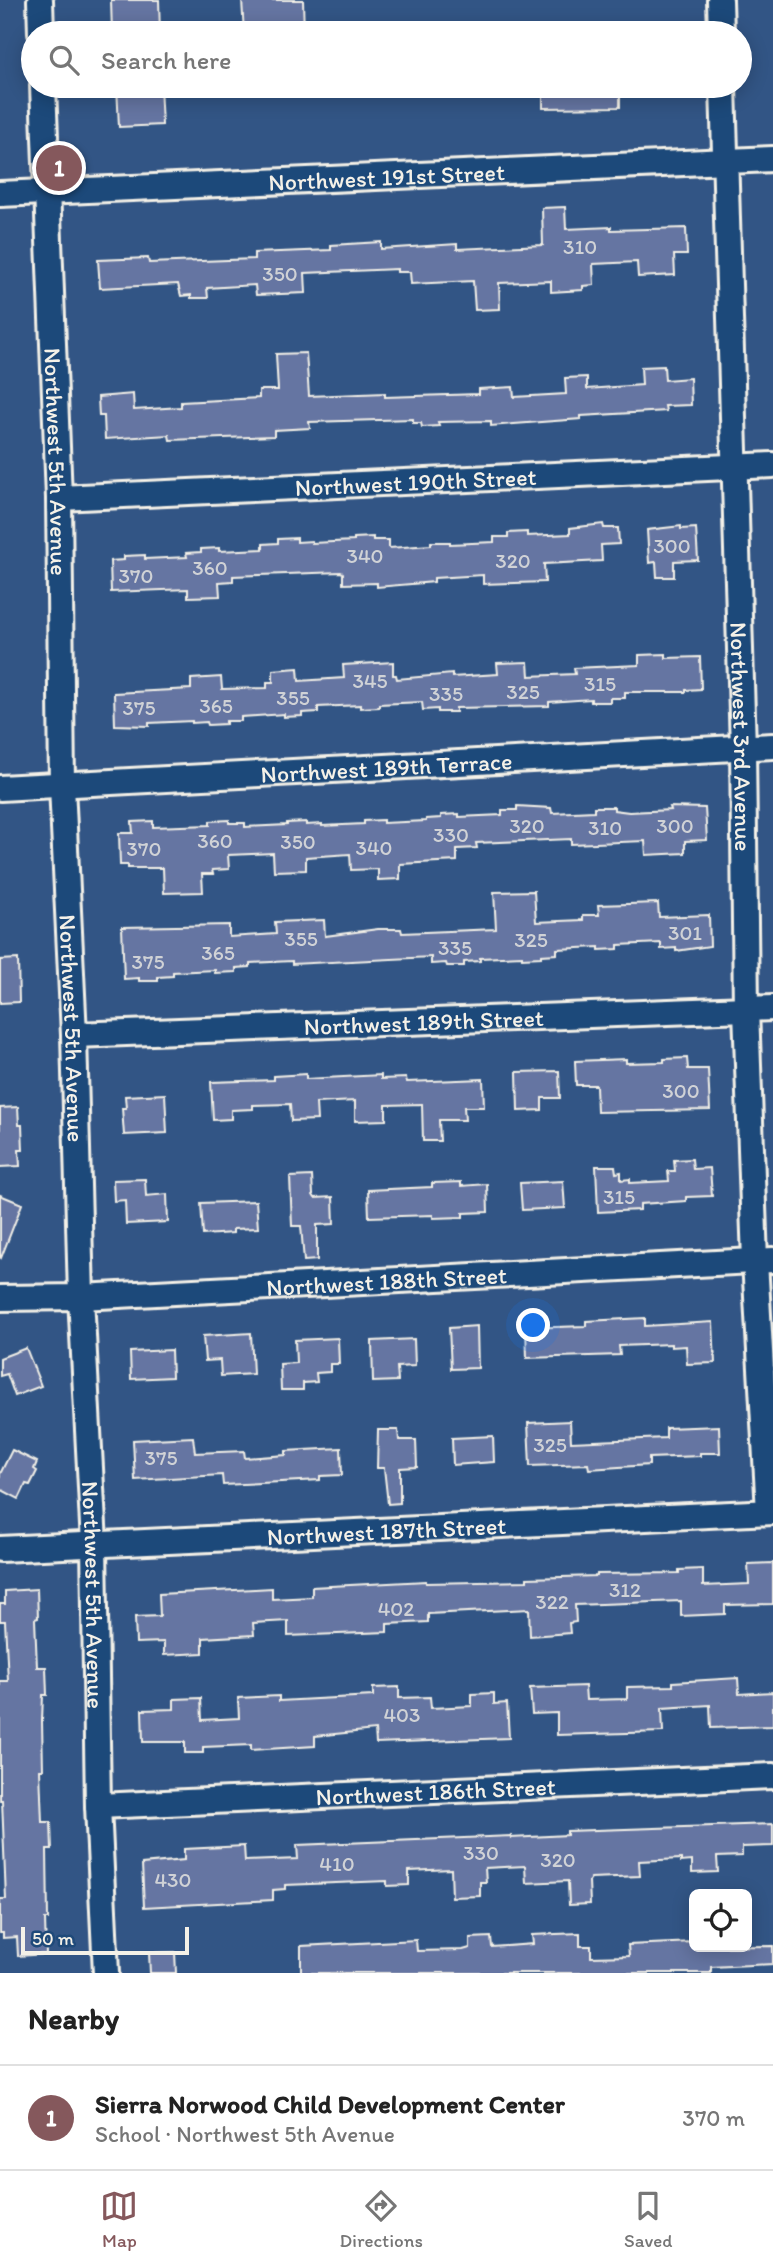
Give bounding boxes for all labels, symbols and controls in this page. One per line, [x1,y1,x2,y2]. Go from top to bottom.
search box [21,21,752,98]
icon: search [45,41,83,79]
text: Search here [101,44,231,76]
pin: 1 [36,142,82,194]
street label: Northwest 191st Street [268,157,505,196]
house number: 310 [563,234,597,259]
house number: 350 [262,261,298,286]
street label: Northwest 5th Avenue [39,347,74,576]
street label: Northwest 190th Street [294,461,537,502]
house number: 300 [653,533,691,558]
house number: 340 [346,543,384,568]
house number: 320 [495,548,531,573]
house number: 360 [192,555,228,580]
house number: 370 [119,563,153,588]
street label: Northwest 3rd Avenue [725,621,759,852]
house number: 345 [352,668,388,693]
house number: 315 [584,671,616,696]
house number: 325 [506,679,540,704]
house number: 335 [429,681,463,706]
house number: 355 [276,685,310,710]
house number: 365 [199,693,233,718]
house number: 375 [123,695,155,720]
street label: Northwest 189th Terrace [260,746,513,788]
house number: 320 [509,813,545,838]
house number: 300 [656,813,694,838]
house number: 310 [588,815,622,840]
house number: 330 [433,822,469,847]
house number: 360 [197,828,233,853]
house number: 350 [280,829,316,854]
house number: 340 [355,835,393,860]
house number: 370 [127,836,161,861]
street label: Northwest 5th Avenue [54,914,91,1143]
house number: 301 [668,920,702,945]
house number: 355 [284,926,318,951]
house number: 325 [514,927,548,952]
house number: 335 [438,935,472,960]
house number: 365 [201,940,235,965]
house number: 375 [132,949,164,974]
street label: Northwest 189th Street [303,1002,544,1041]
house number: 300 [662,1078,700,1103]
house number: 315 [603,1184,635,1209]
street label: Northwest 188th Street [266,1260,508,1302]
your location [516,1308,550,1342]
house number: 325 [533,1432,567,1457]
house number: 375 [145,1445,177,1470]
street label: Northwest 5th Avenue [76,1480,111,1709]
street label: Northwest 187th Street [266,1510,507,1551]
house number: 312 [609,1577,641,1602]
house number: 322 [535,1589,569,1614]
house number: 402 [378,1596,414,1621]
house number: 403 [383,1702,421,1727]
street label: Northwest 186th Street [315,1771,556,1811]
house number: 330 [463,1840,499,1865]
house number: 320 [540,1847,576,1872]
house number: 410 [319,1851,355,1876]
house number: 430 [154,1867,192,1892]
map controls [689,1889,752,1952]
button: locate [689,1889,752,1952]
scale bar [21,1924,189,1956]
text: 50 m [32,1927,74,1950]
text: Nearby [28,2000,119,2037]
text: Sierra Norwood Child Development Center [95,2088,565,2120]
text: 1 [46,2104,56,2132]
text: 370 m [682,2104,745,2132]
text: School · Northwest 5th Avenue [95,2120,395,2148]
tab: Map [100,2187,138,2252]
tab: Directions [339,2187,423,2252]
tab: Saved [624,2187,672,2252]

